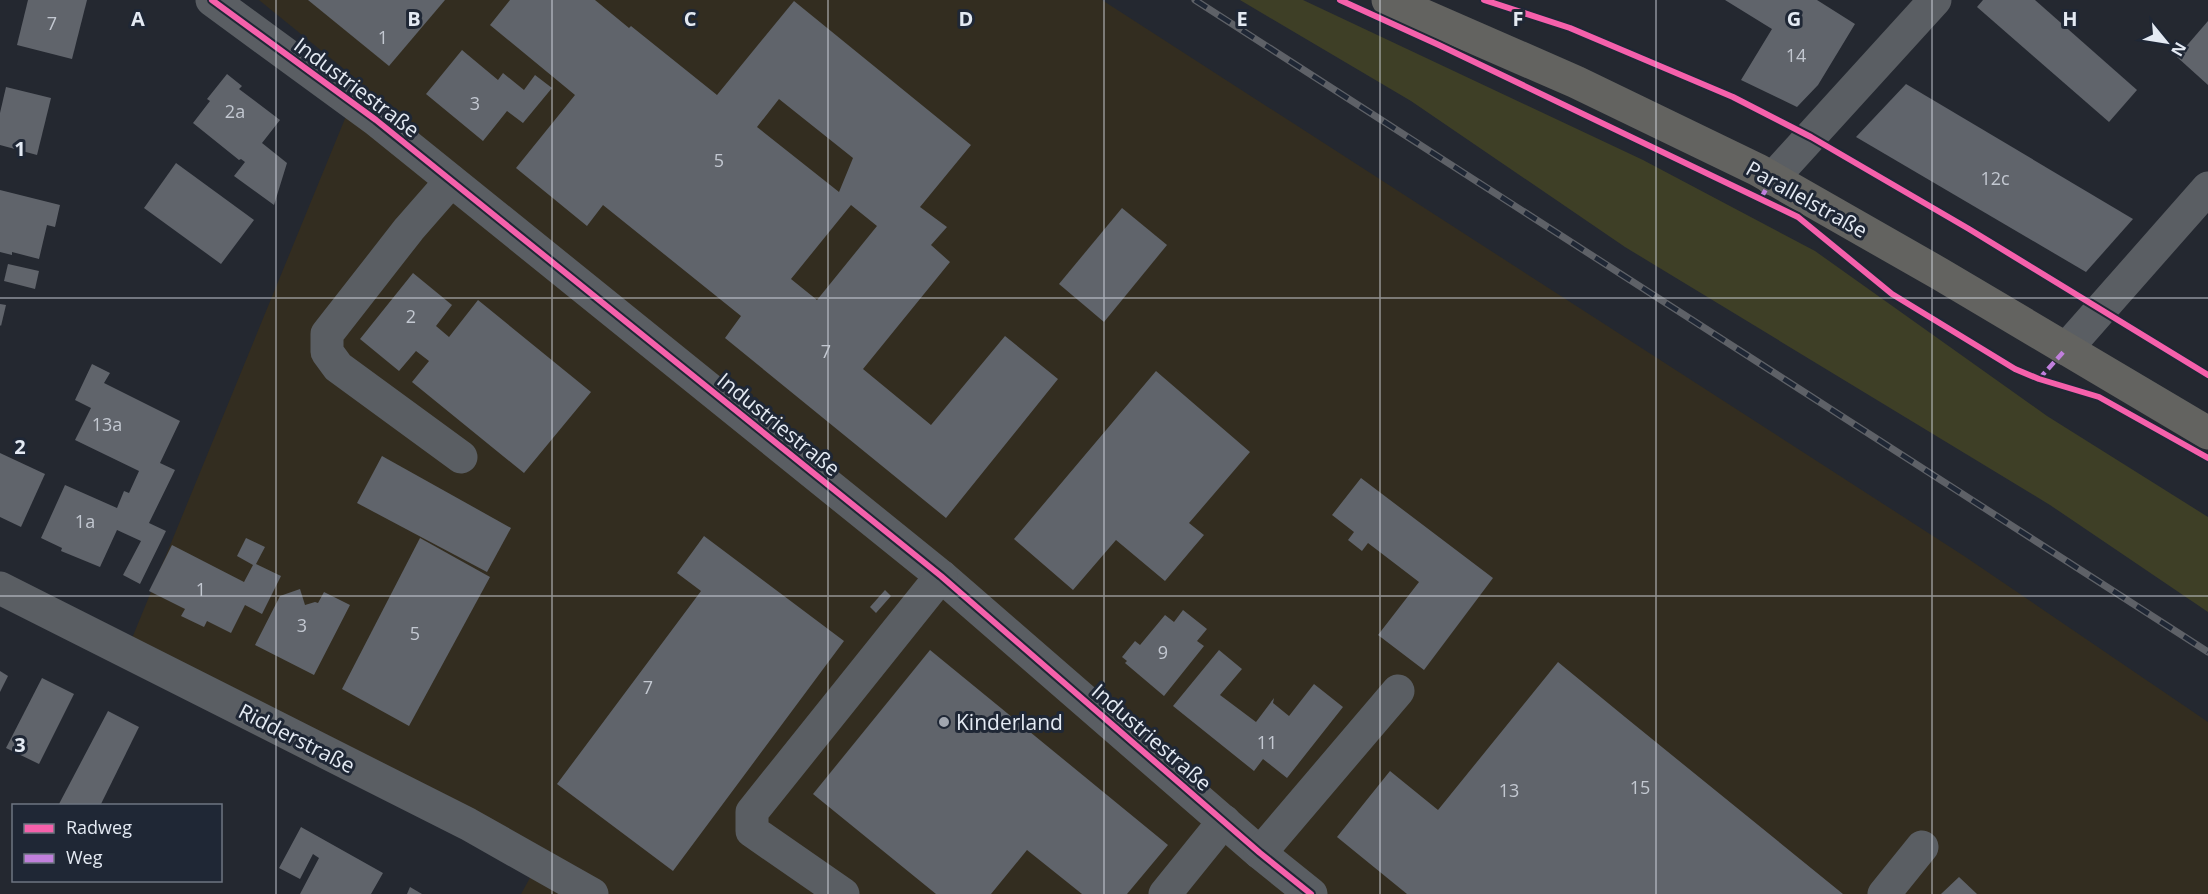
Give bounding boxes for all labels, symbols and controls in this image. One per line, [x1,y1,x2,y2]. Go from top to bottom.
text: A [131,5,145,32]
text: B [407,5,421,32]
text: C [684,5,697,32]
text: D [959,5,973,32]
text: E [1236,5,1248,32]
text: F [1513,5,1523,32]
text: G [1787,5,1801,32]
text: H [2062,5,2078,32]
house number: 7 [47,11,57,35]
north arrow [2136,12,2196,72]
house number: 1 [378,25,388,49]
street label: Industriestraße [289,31,425,143]
text: N [2166,38,2192,61]
house number: 14 [1786,43,1806,67]
house number: 3 [470,91,480,115]
house number: 2a [225,99,245,123]
text: 1 [14,135,26,162]
house number: 5 [714,148,724,172]
street label: Parallelstraße [1741,154,1873,244]
house number: 12c [1980,166,2010,190]
house number: 2 [406,304,416,328]
house number: 7 [821,339,831,363]
street label: Industriestraße [712,366,846,482]
house number: 13a [92,412,122,436]
text: 2 [14,433,26,460]
house number: 1a [75,509,95,533]
house number: 1 [196,577,206,601]
house number: 3 [297,613,307,637]
house number: 5 [410,621,420,645]
house number: 9 [1158,640,1168,664]
house number: 7 [643,675,653,699]
street label: Industriestraße [1086,677,1218,797]
street label: Ridderstraße [234,697,360,779]
place label: Kinderland [956,708,1063,736]
marker: Kinderland [937,715,951,729]
house number: 11 [1257,730,1277,754]
text: 3 [14,731,26,758]
house number: 15 [1630,775,1650,799]
house number: 13 [1499,778,1519,802]
legend [12,804,222,882]
text: Radweg [66,815,132,839]
text: Weg [66,845,103,869]

